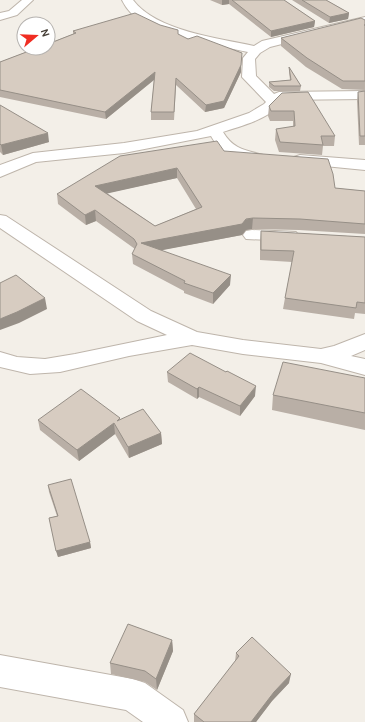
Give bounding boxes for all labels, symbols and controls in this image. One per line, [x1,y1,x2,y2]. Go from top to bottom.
north arrow [16,16,56,56]
text: N [38,27,52,39]

